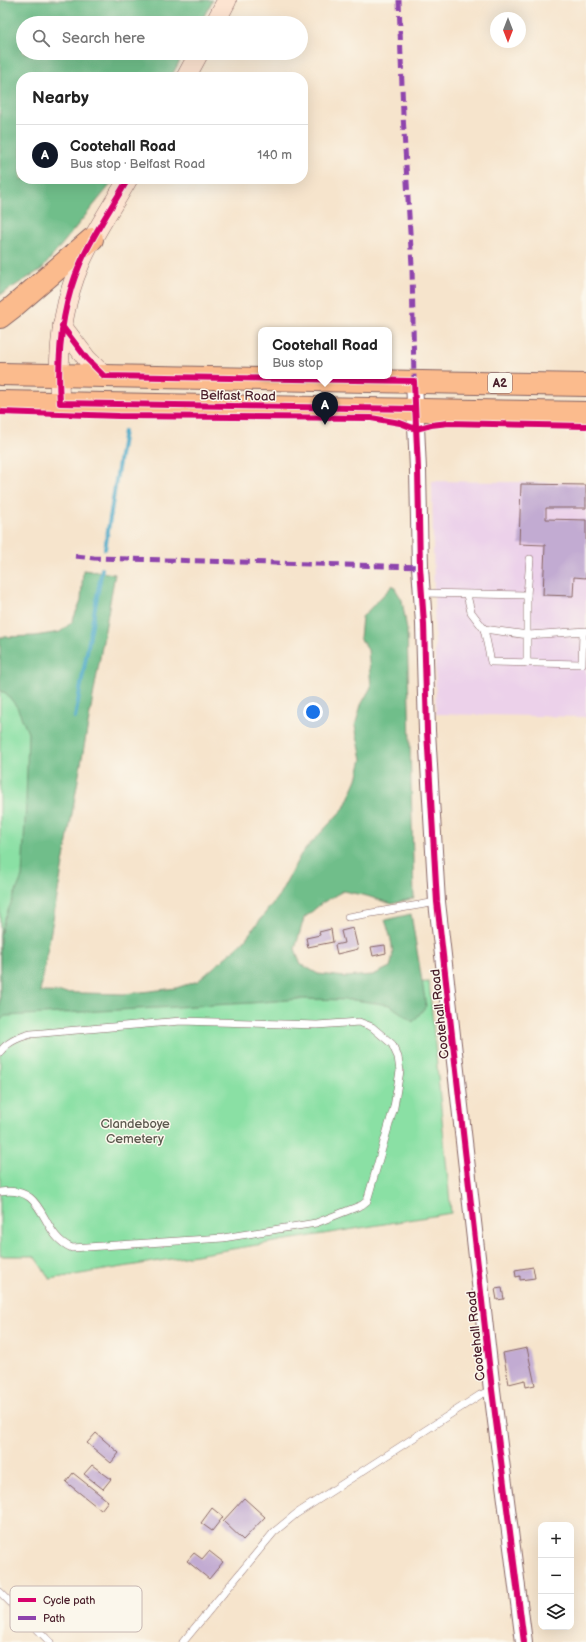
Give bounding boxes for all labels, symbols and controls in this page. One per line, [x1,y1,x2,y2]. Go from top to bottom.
north arrow [490,12,526,48]
search box [16,16,308,60]
icon: search [30,27,52,49]
text: Search here [62,29,145,48]
text: Nearby [32,88,89,108]
text: Cootehall Road [70,137,176,156]
text: A [41,147,49,163]
text: 140 m [257,147,292,163]
text: Bus stop · Belfast Road [70,156,205,172]
popup [258,327,392,379]
text: Cootehall Road [272,336,378,355]
text: Bus stop [272,355,323,371]
road number: A2 [488,373,512,393]
street label: Belfast Road [200,387,276,405]
pin: A [312,392,338,425]
your location [303,702,323,722]
street label: Cootehall Road [427,968,453,1060]
park label: Clandeboye Cemetery [100,1116,170,1147]
street label: Cootehall Road [463,1290,489,1382]
map controls [538,1522,574,1630]
button: + [538,1522,574,1558]
button: − [538,1558,574,1594]
legend [10,1586,142,1632]
text: Cycle path [43,1594,95,1607]
button: layers [538,1594,574,1630]
text: Path [43,1612,65,1625]

